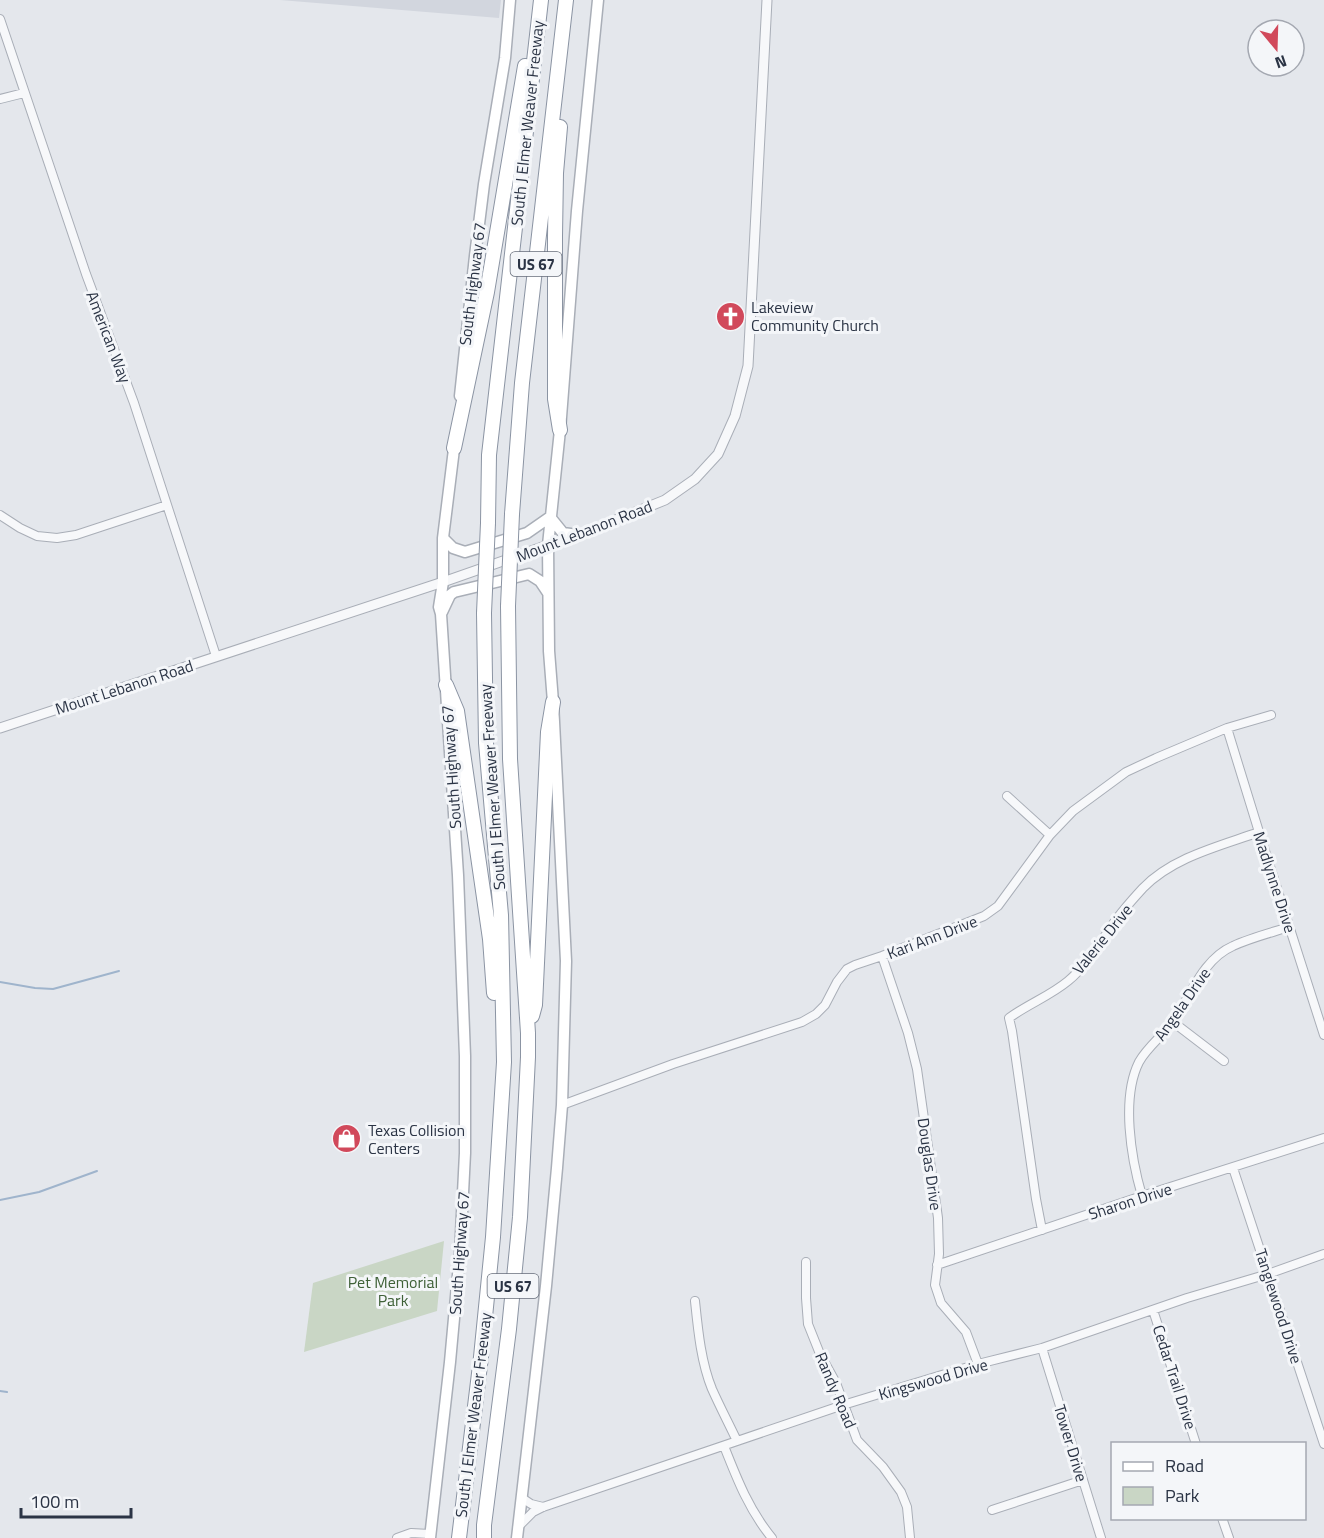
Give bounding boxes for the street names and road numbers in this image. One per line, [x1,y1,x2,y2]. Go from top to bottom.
street label: South J Elmer Weaver Freeway [504,19,550,227]
street label: South Highway 67 [453,221,491,347]
road number: US 67 [510,252,562,276]
street label: American Way [80,288,138,387]
street label: Mount Lebanon Road [513,494,655,568]
street label: Mount Lebanon Road [52,653,196,721]
street label: South J Elmer Weaver Freeway [473,683,511,891]
street label: South Highway 67 [435,705,467,829]
street label: Madlynne Drive [1247,828,1303,936]
street label: Valerie Drive [1066,899,1138,979]
street label: Kari Ann Drive [883,909,981,965]
street label: Angela Drive [1148,962,1216,1046]
street label: Douglas Drive [912,1116,948,1212]
street label: Sharon Drive [1085,1176,1175,1226]
street label: South Highway 67 [443,1191,475,1315]
street label: Tanglewood Drive [1249,1245,1309,1367]
road number: US 67 [488,1274,538,1298]
street label: South J Elmer Weaver Freeway [449,1311,498,1519]
street label: Cedar Trail Drive [1147,1322,1203,1432]
street label: Randy Road [809,1348,863,1432]
street label: Kingswood Drive [875,1352,991,1406]
street label: Tower Drive [1048,1401,1094,1485]

